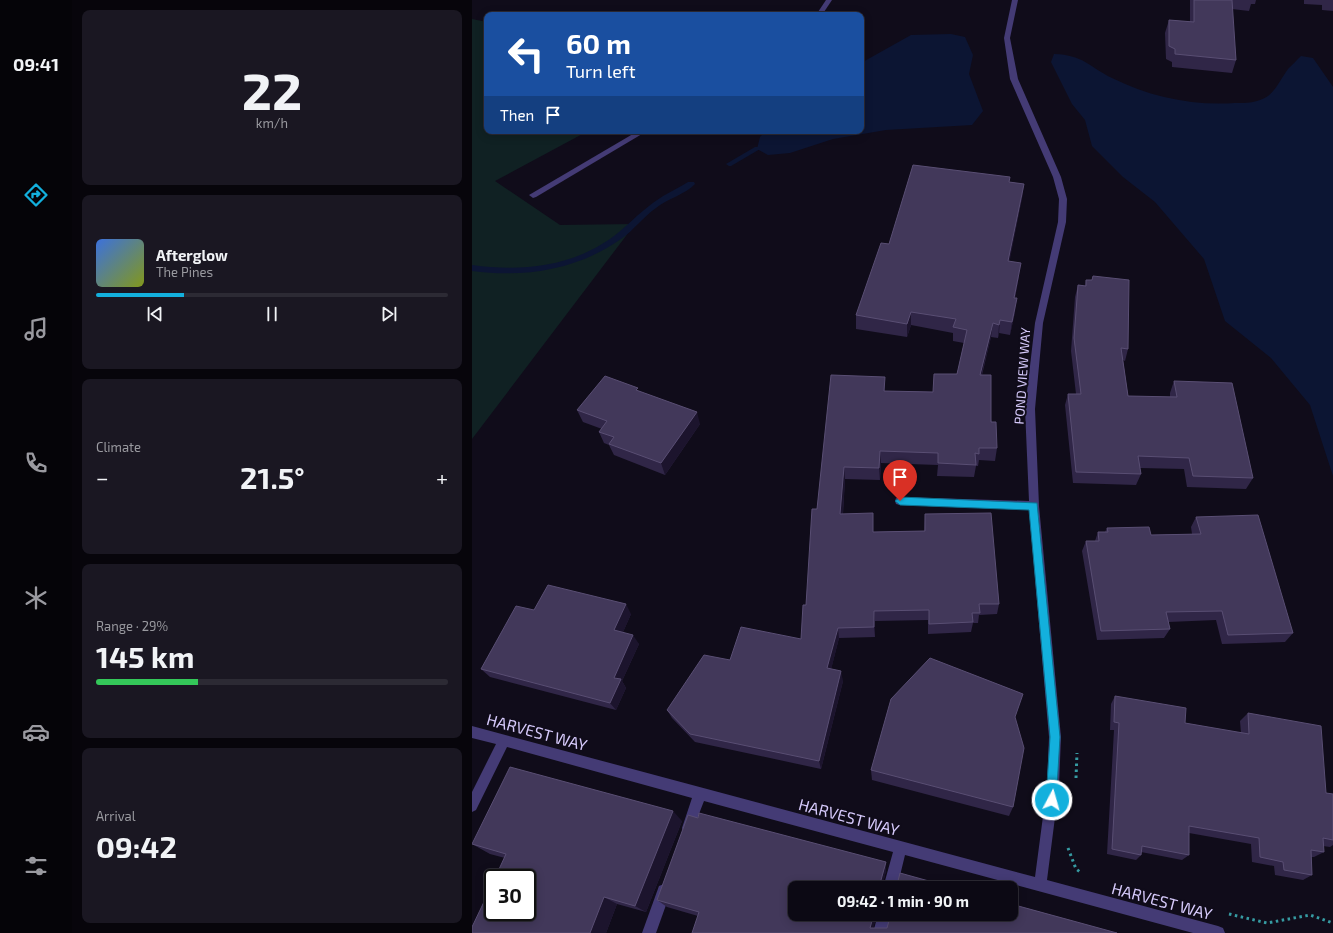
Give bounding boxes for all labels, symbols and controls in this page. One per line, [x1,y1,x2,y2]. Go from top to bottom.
text: 60 m [566,26,631,60]
icon: left [500,28,552,80]
text: 09:41 [13,53,59,75]
text: 22 [242,58,302,120]
text: Turn left [566,60,636,82]
icon: arrive [542,104,564,126]
text: Then [500,106,534,124]
text: km/h [256,115,288,131]
icon: directions [22,181,50,209]
text: Afterglow [156,246,228,264]
text: The Pines [156,264,213,280]
icon: previous [144,303,166,325]
icon: pause [261,303,283,325]
icon: next [378,303,400,325]
icon: music [22,315,50,343]
street label: POND VIEW WAY [1011,326,1033,425]
text: Climate [96,439,141,455]
icon: phone [22,449,50,477]
text: 21.5° [240,459,305,495]
pin [883,460,917,501]
text: − [96,464,109,490]
text: + [436,464,448,490]
icon: arrive [889,466,911,488]
icon: climate [22,584,50,612]
text: Range · 29% [96,618,168,634]
text: 145 km [96,638,194,674]
street label: HARVEST WAY [485,709,590,754]
icon: car [22,718,50,746]
position arrow [1031,779,1073,821]
street label: HARVEST WAY [797,794,902,839]
text: Arrival [96,808,136,824]
text: 09:42 [96,828,177,864]
icon: filters [22,852,50,880]
speed limit sign: 30 [484,869,536,921]
street label: HARVEST WAY [1110,878,1215,923]
text: 09:42 · 1 min · 90 m [837,892,969,910]

